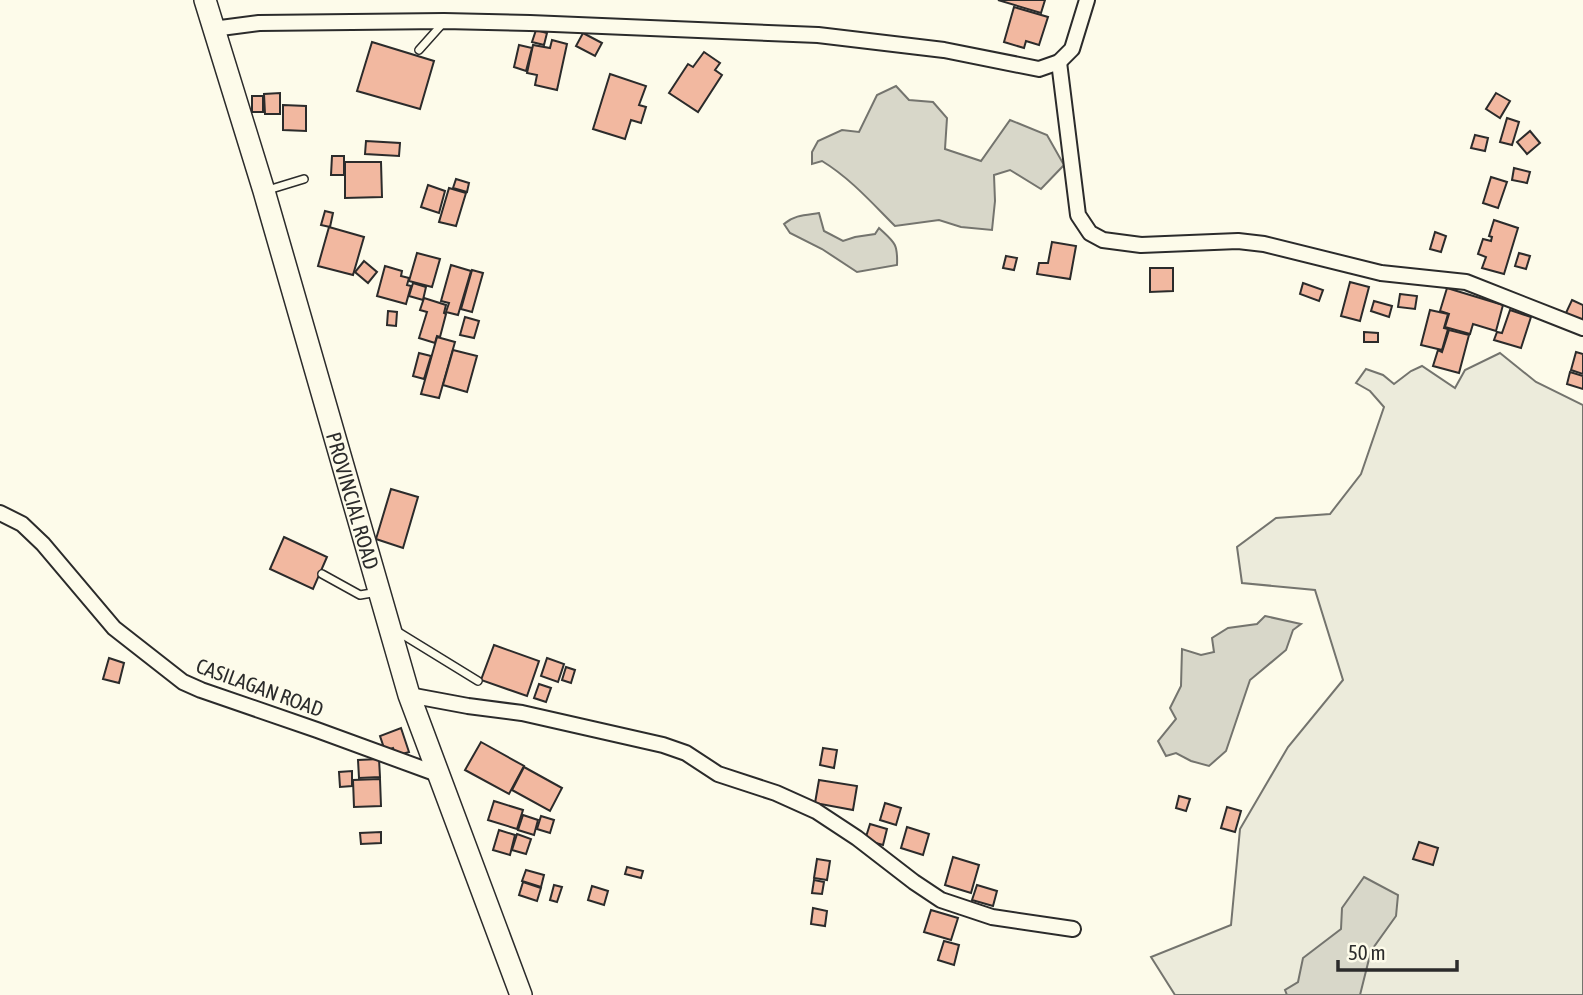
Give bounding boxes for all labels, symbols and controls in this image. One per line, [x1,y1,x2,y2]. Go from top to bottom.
street label: PROVINCIAL ROAD [322,429,384,572]
street label: CASILAGAN ROAD [193,653,327,721]
scale bar [1338,928,1457,972]
text: 50 m [1348,940,1386,964]

